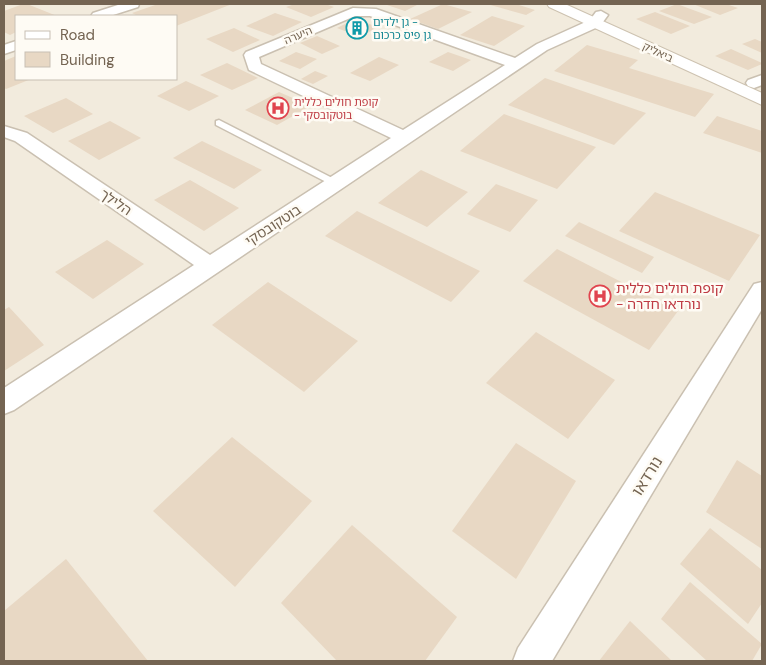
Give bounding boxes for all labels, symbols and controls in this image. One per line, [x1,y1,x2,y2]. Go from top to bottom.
legend [15,15,178,80]
place label: גן ילדים - גן פיס כרכום [373,15,431,42]
building icon: גן ילדים - גן פיס כרכום [345,16,369,40]
street label: היערה [282,23,314,47]
text: Road [60,25,95,45]
street label: ביאליק [640,39,676,65]
text: Building [60,50,115,70]
place label: קופת חולים כללית - בוטקובסקי [294,95,379,122]
hospital icon: קופת חולים כללית - בוטקובסקי [266,96,290,120]
street label: הלילך [97,185,135,219]
street label: בוטקובסקי [242,200,304,250]
place label: קופת חולים כללית - נורדאו חדרה [616,279,724,313]
hospital icon: קופת חולים כללית - נורדאו חדרה [588,284,612,308]
street label: נורדאו [627,452,667,500]

